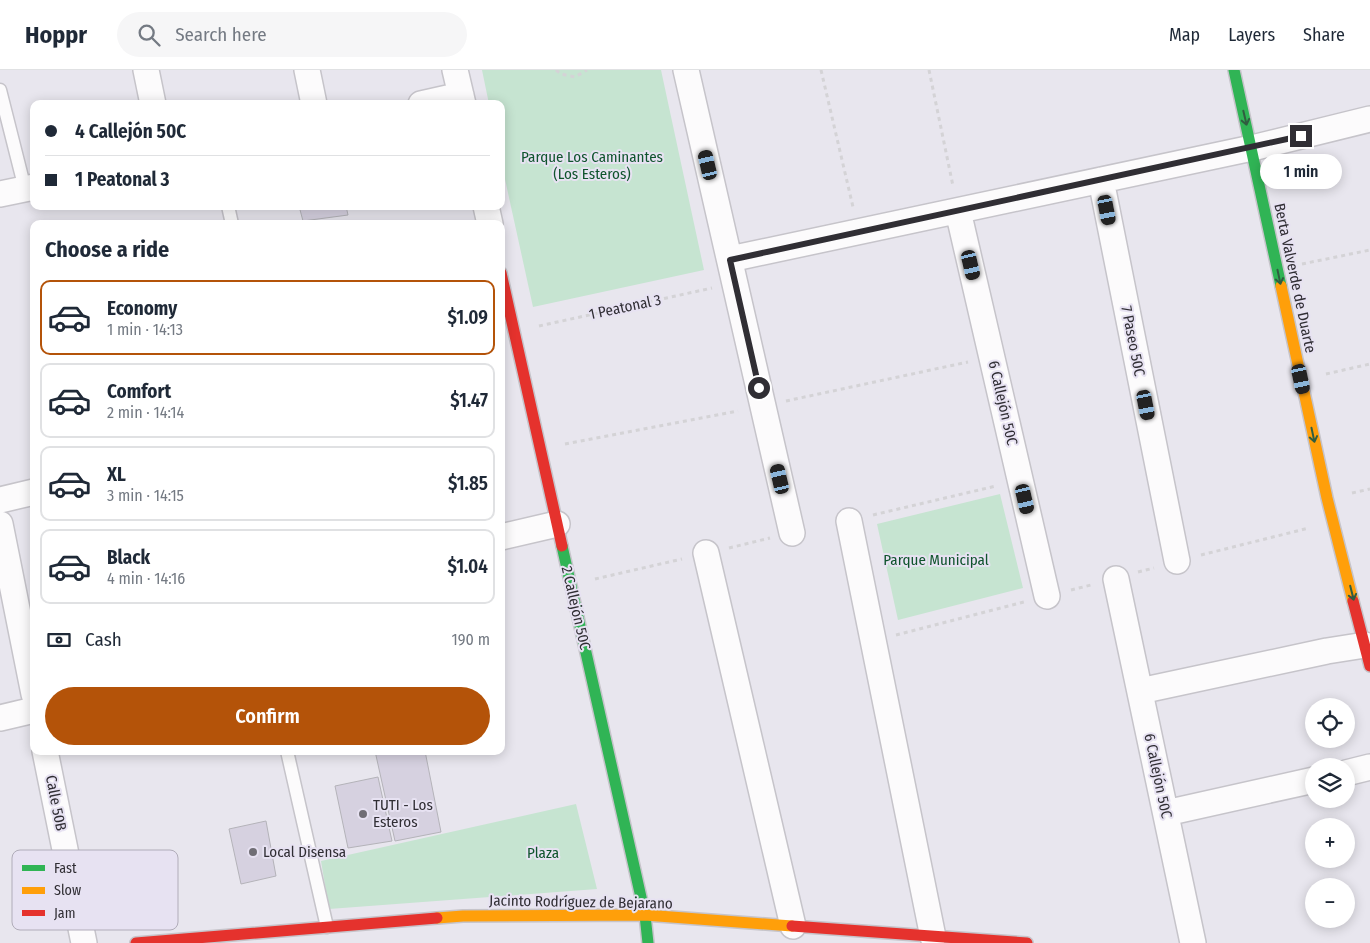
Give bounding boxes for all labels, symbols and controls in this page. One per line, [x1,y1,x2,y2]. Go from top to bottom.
search box [117,12,467,57]
text: Hoppr [25,21,87,49]
icon: search [135,21,163,49]
text: Search here [175,23,267,46]
text: Map [1169,24,1200,46]
text: Layers [1228,24,1275,46]
text: Share [1303,24,1345,46]
one-way arrow [1241,109,1250,125]
text: 4 Callejón 50C [75,120,186,143]
route end [1290,125,1312,147]
park label: Parque Los Caminantes (Los Esteros) [521,148,663,183]
car [697,149,718,181]
callout: 1 min [1260,154,1342,188]
text: 1 min [1284,162,1318,181]
text: 1 Peatonal 3 [75,168,170,191]
car [1096,194,1117,226]
street label: Berta Valverde de Duarte [1270,201,1320,355]
text: Choose a ride [45,236,169,263]
car [960,249,981,281]
one-way arrow [1275,268,1284,284]
street label: 1 Peatonal 3 [587,291,663,323]
icon: car [47,295,92,340]
text: Economy [107,297,177,320]
street label: 7 Paseo 50C [1117,304,1149,378]
text: $1.09 [448,306,488,329]
text: 1 min · 14:13 [107,320,183,339]
street label: 6 Callejón 50C [985,359,1022,447]
car [1290,363,1311,395]
route start [748,377,770,399]
icon: car [47,378,92,423]
text: Comfort [107,380,171,403]
text: $1.47 [450,389,488,412]
car [1135,389,1156,421]
text: 2 min · 14:14 [107,403,184,422]
one-way arrow [1309,427,1318,443]
icon: car [47,461,92,506]
text: XL [107,463,126,486]
car [769,463,790,495]
text: $1.85 [448,472,488,495]
car [1014,483,1035,515]
text: 3 min · 14:15 [107,486,184,505]
icon: car [47,544,92,589]
text: Black [107,546,150,569]
park label: Parque Municipal [883,551,989,569]
text: $1.04 [447,555,488,578]
street label: 2 Callejón 50C [558,564,594,652]
text: 4 min · 14:16 [107,569,185,588]
one-way arrow [1347,585,1357,601]
icon: cash [45,626,73,654]
text: Cash [85,628,122,651]
text: 190 m [452,630,490,649]
button: Confirm [45,687,490,745]
map controls [1305,698,1355,928]
button: locate [1305,698,1355,748]
street label: 6 Callejón 50C [1140,732,1176,820]
button: layers [1305,758,1355,808]
street label: Calle 50B [42,774,70,832]
place label: TUTI - Los Esteros [373,796,433,831]
marker: TUTI - Los Esteros [357,808,369,820]
button: + [1305,818,1355,868]
place label: Local Disensa [263,843,346,861]
park label: Plaza [527,844,559,862]
marker: Local Disensa [247,846,259,858]
legend [12,850,178,930]
text: Fast [54,860,77,877]
button: − [1305,878,1355,928]
text: Slow [54,882,81,899]
street label: Jacinto Rodríguez de Bejarano [489,891,673,913]
text: Jam [54,905,75,922]

